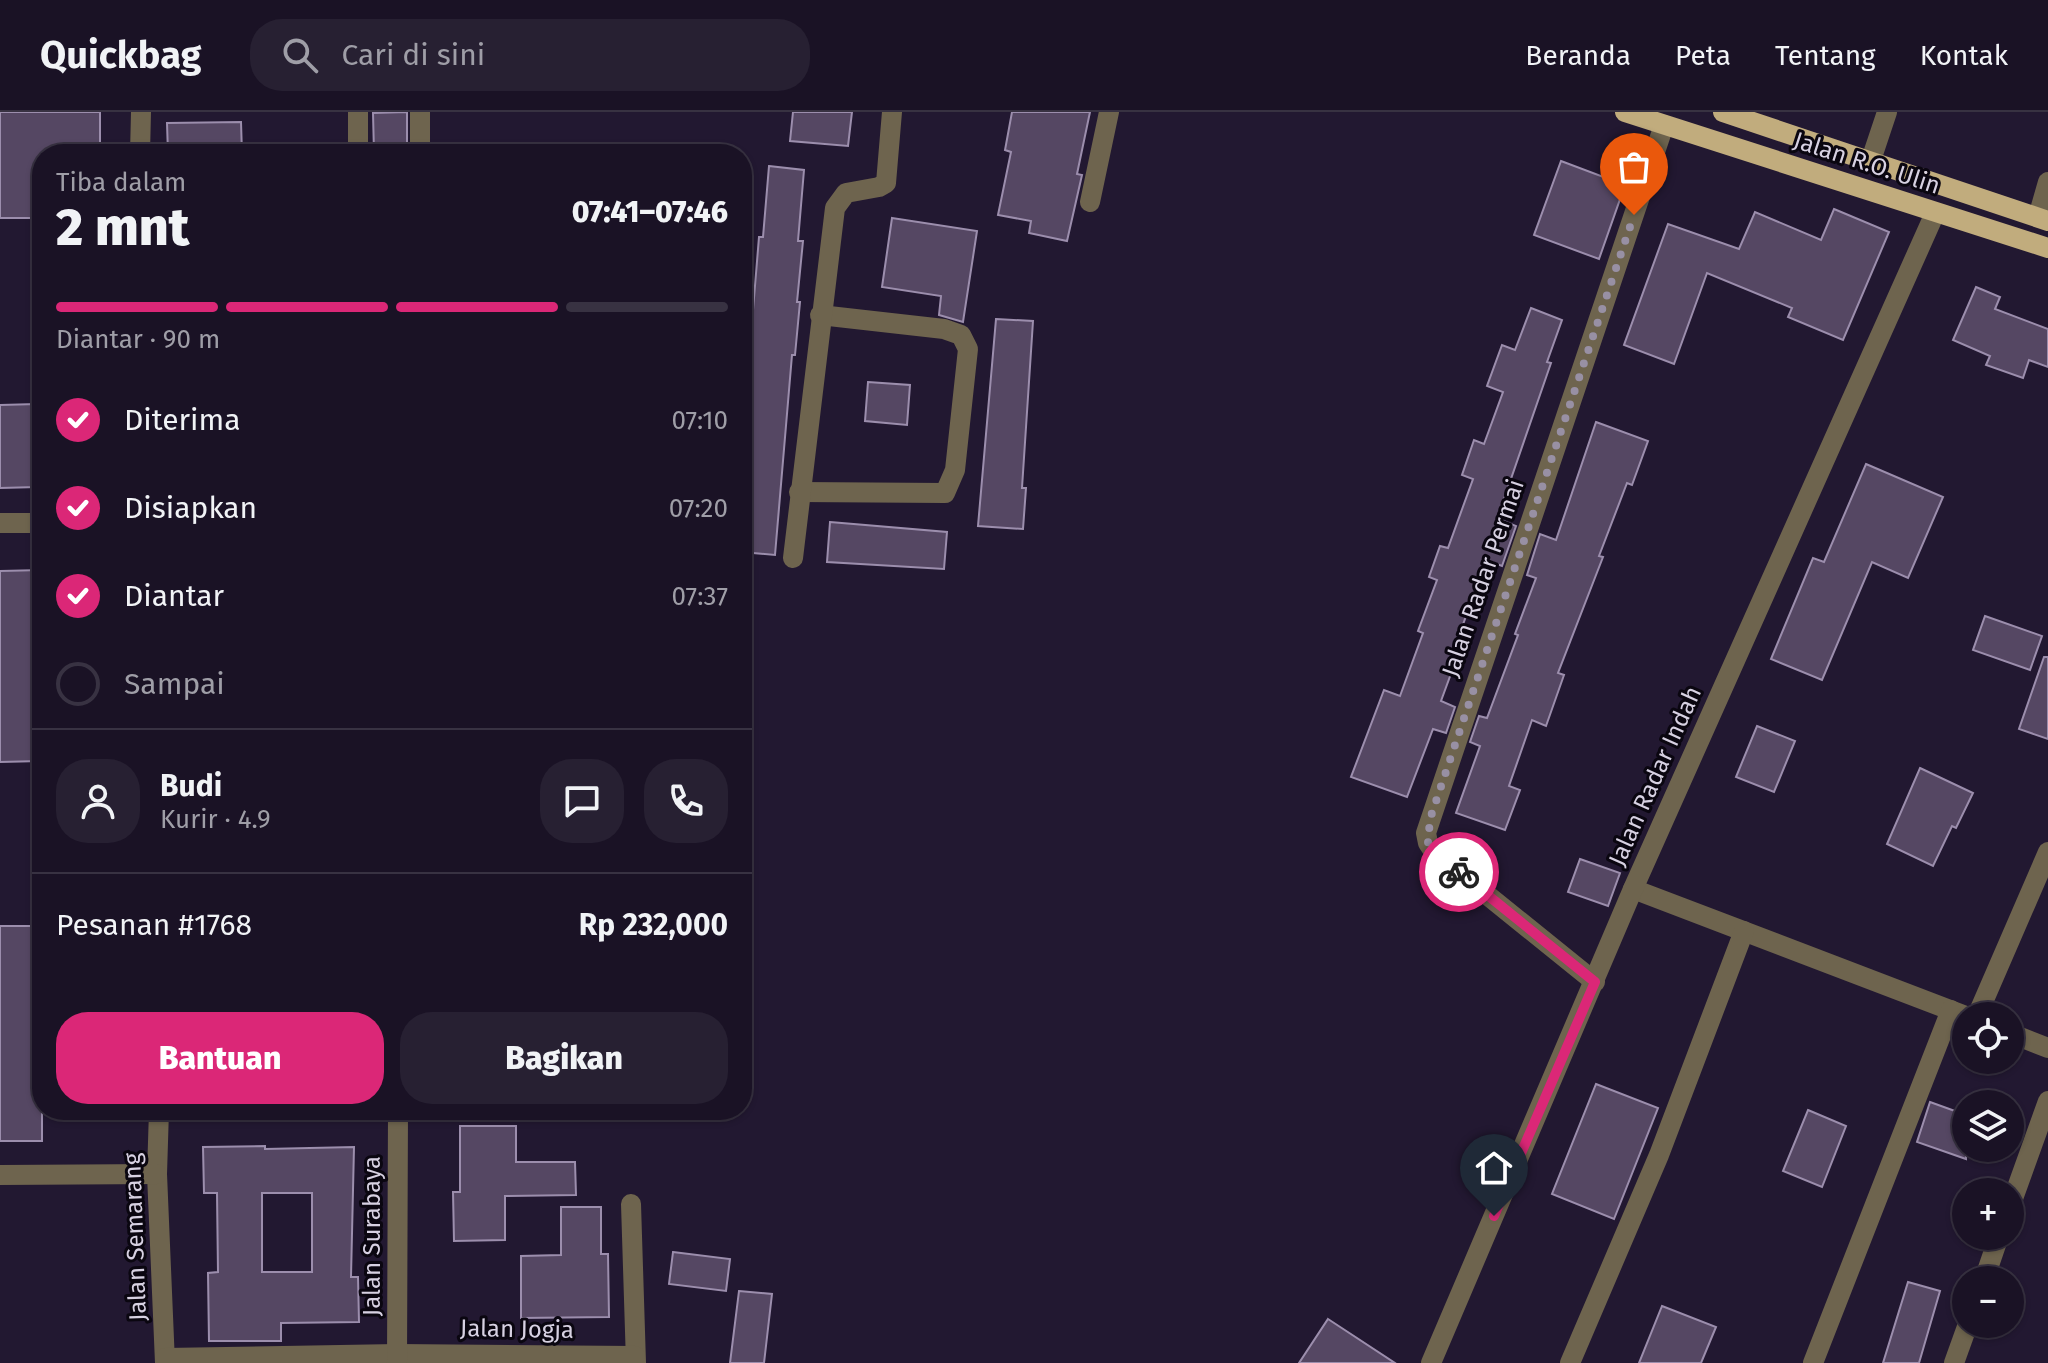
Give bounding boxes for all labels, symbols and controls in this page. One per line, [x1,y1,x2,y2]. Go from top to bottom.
search box [250,19,810,91]
text: Quickbag [40,32,202,78]
icon: search [278,33,322,77]
text: Cari di sini [342,37,485,73]
text: Beranda [1525,39,1631,72]
text: Peta [1675,39,1731,72]
text: Tentang [1775,39,1876,72]
text: Kontak [1920,39,2008,72]
street label: Jalan R.O. Ulin [1790,126,1944,200]
pin [1600,133,1668,215]
icon: bag [1612,145,1656,189]
text: Tiba dalam [56,167,186,198]
text: 07:41–07:46 [572,194,728,230]
text: 2 mnt [56,196,189,259]
text: Diantar · 90 m [56,324,220,355]
icon: check [56,398,100,442]
text: Diterima [124,402,241,438]
text: 07:10 [672,405,728,436]
street label: Jalan Radar Permai [1436,476,1530,680]
icon: check [56,486,100,530]
text: Disiapkan [124,490,257,526]
text: 07:20 [669,493,728,524]
icon: check [56,574,100,618]
text: Diantar [124,578,224,614]
text: 07:37 [672,581,728,612]
text: Sampai [124,666,225,702]
street label: Jalan Radar Indah [1603,682,1707,870]
button: person [56,759,140,843]
button: chat [540,759,624,843]
button: phone [644,759,728,843]
text: Budi [160,768,222,804]
text: Kurir · 4.9 [160,804,271,835]
courier [1419,832,1499,912]
icon: bike [1437,850,1481,894]
text: Pesanan #1768 [56,907,252,943]
text: Rp 232,000 [579,907,728,943]
map controls [1952,1002,2024,1338]
button: locate [1952,1002,2024,1074]
button: Bantuan [56,1012,384,1104]
button: Bagikan [400,1012,728,1104]
button: layers [1952,1090,2024,1162]
pin [1460,1134,1528,1216]
icon: home [1472,1146,1516,1190]
street label: Jalan Semarang [118,1152,152,1322]
street label: Jalan Surabaya [358,1156,386,1316]
button: + [1952,1178,2024,1250]
button: − [1952,1266,2024,1338]
street label: Jalan Jogja [460,1314,574,1344]

